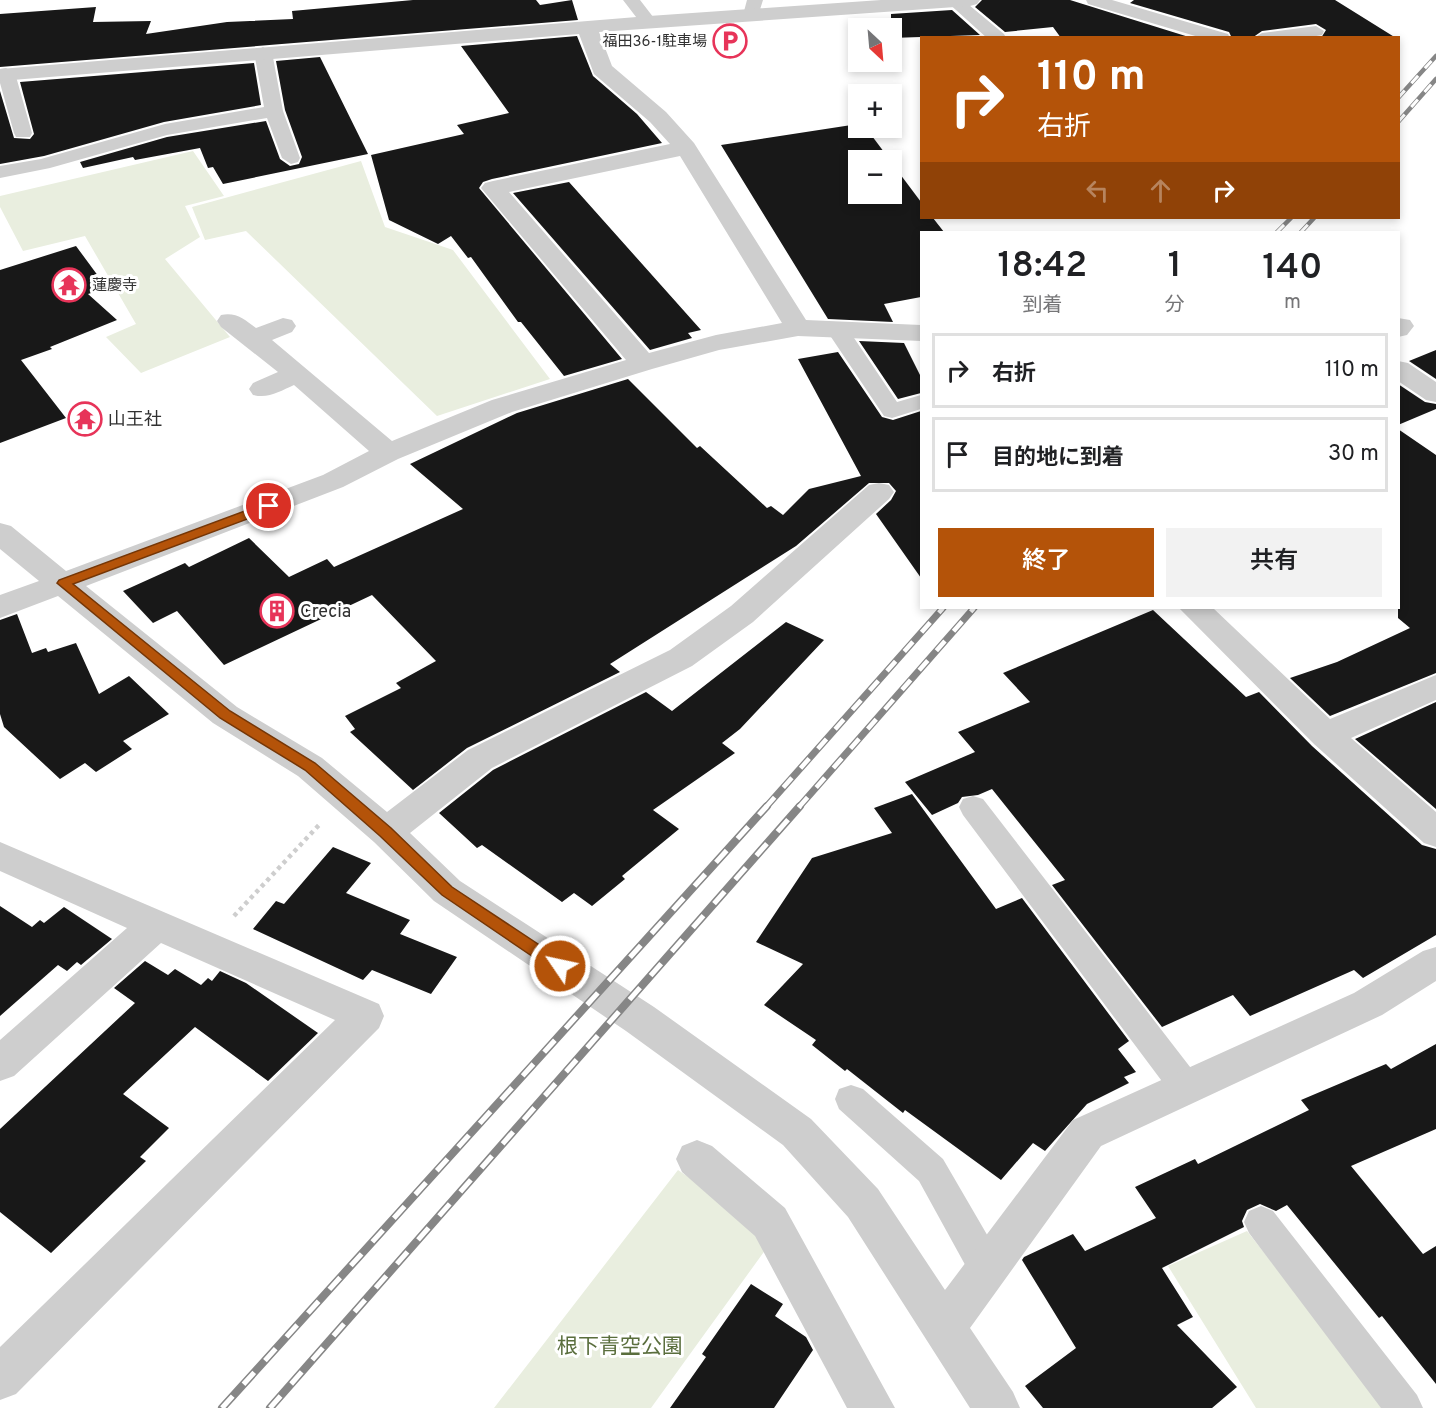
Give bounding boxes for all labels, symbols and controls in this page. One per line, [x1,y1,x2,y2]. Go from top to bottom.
north arrow [848,18,902,72]
map controls [848,18,902,204]
parking icon: 福田36-1駐車場 [712,23,748,59]
place label: 福田36-1駐車場 [602,33,707,52]
text: 110 m [1037,52,1146,105]
icon: right [938,60,1016,138]
button: + [848,84,902,138]
text: 右折 [1037,111,1091,145]
button: − [848,150,902,204]
icon: left [1081,174,1114,207]
icon: ahead [1144,174,1177,207]
icon: right [1207,174,1240,207]
text: 18:42 [997,244,1087,290]
text: 1 [1168,244,1182,290]
text: 140 [1262,246,1323,292]
temple icon: 蓮慶寺 [51,267,87,303]
place label: 蓮慶寺 [92,277,137,296]
text: m [1284,290,1301,316]
text: 到着 [1022,293,1062,319]
text: 分 [1165,293,1185,319]
icon: right [941,354,974,387]
text: 110 m [1325,357,1379,384]
text: 右折 [992,361,1036,388]
temple icon: 山王社 [67,401,103,437]
place label: 山王社 [108,409,162,432]
icon: arrive [941,438,974,471]
text: 30 m [1328,441,1379,468]
text: 目的地に到着 [992,445,1124,472]
pin [243,480,294,531]
icon: arrive [252,489,285,522]
button: 終了 [938,528,1154,597]
button: 共有 [1166,528,1382,597]
building icon: Crecia [259,593,295,629]
place label: Crecia [300,601,351,624]
position arrow [528,934,592,998]
park label: 根下青空公園 [557,1334,683,1361]

